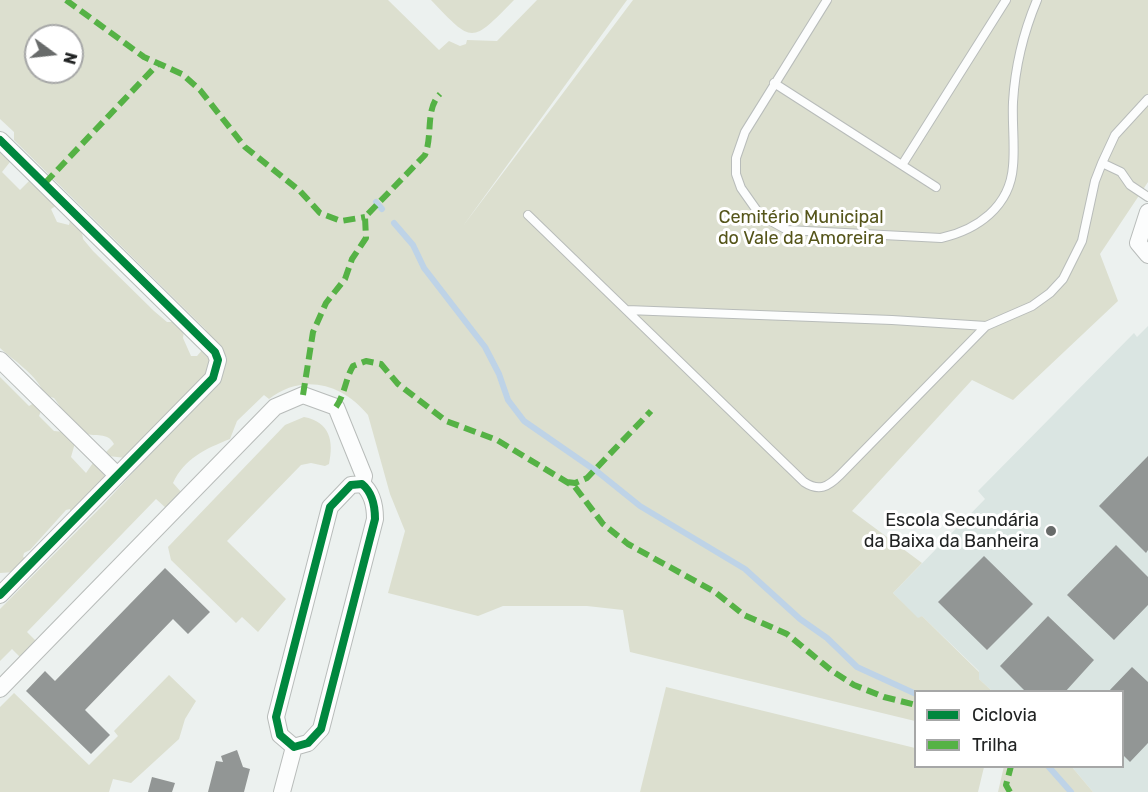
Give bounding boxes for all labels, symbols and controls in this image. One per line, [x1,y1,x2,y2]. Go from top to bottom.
north arrow [24,24,84,84]
text: N [59,50,81,66]
park label: Cemitério Municipal do Vale da Amoreira [718,207,884,250]
place label: Escola Secundária da Baixa da Banheira [864,510,1039,552]
marker: Escola Secundária da Baixa da Banheira [1044,524,1058,538]
legend [914,690,1124,768]
text: Ciclovia [972,704,1037,726]
text: Trilha [972,734,1017,756]

